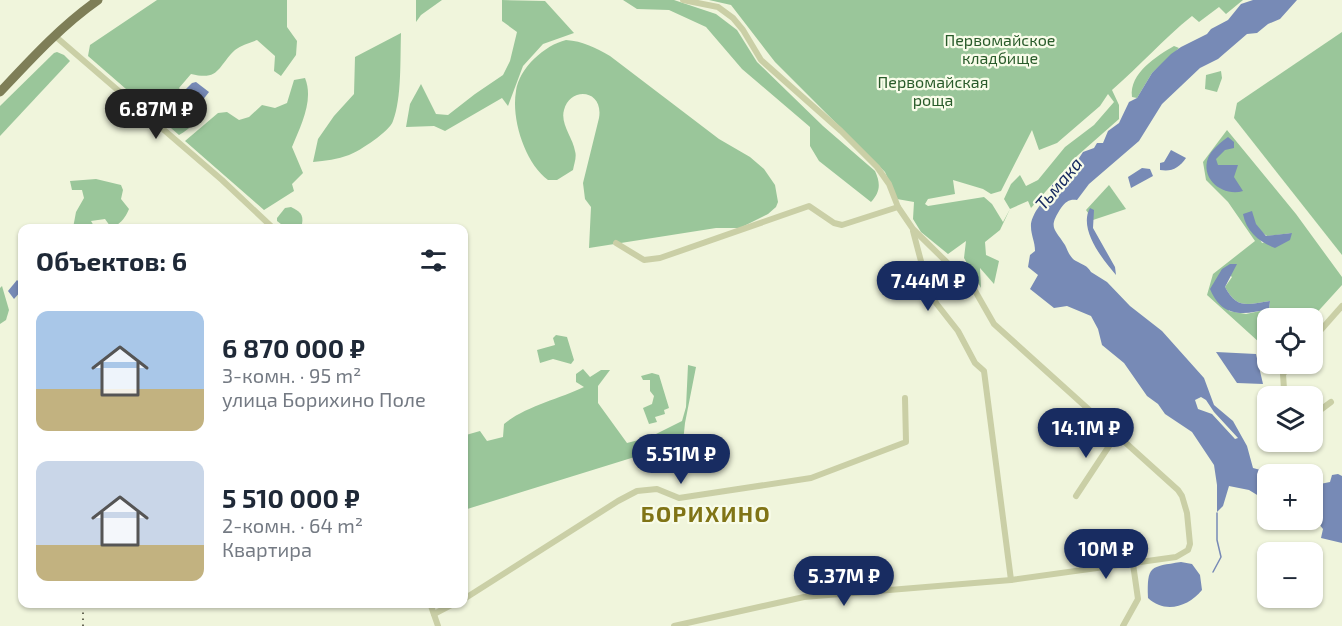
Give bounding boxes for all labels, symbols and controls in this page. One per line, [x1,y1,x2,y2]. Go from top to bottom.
park label: Первомайское кладбище [944,30,1056,67]
park label: Первомайская роща [878,72,988,109]
pin: 6.87M ₽ [101,89,211,140]
text: 6.87M ₽ [119,96,193,120]
water label: Тьмака [1030,153,1087,214]
icon: filters [417,244,450,277]
text: Объектов: 6 [36,245,187,276]
pin: 7.44M ₽ [873,261,983,312]
text: 7.44M ₽ [891,268,965,292]
map controls [1257,308,1323,608]
button: locate [1257,308,1323,374]
text: 6 870 000 ₽ [222,332,365,363]
icon: home [84,335,156,407]
text: 3-комн. · 95 m² [222,363,361,387]
button: layers [1257,386,1323,452]
text: улица Борихино Поле [222,387,426,411]
pin: 14.1M ₽ [1031,408,1141,459]
text: 14.1M ₽ [1052,415,1120,439]
pin: 5.51M ₽ [626,434,736,485]
text: 5.51M ₽ [646,441,716,465]
button: + [1257,464,1323,530]
text: 5 510 000 ₽ [222,482,360,513]
icon: home [84,485,156,557]
district label: БОРИХИНО [641,500,771,526]
text: 2-комн. · 64 m² [222,513,363,537]
pin: 10M ₽ [1064,529,1148,580]
text: 10M ₽ [1078,536,1134,560]
text: Квартира [222,537,312,561]
button: − [1257,542,1323,608]
pin: 5.37M ₽ [789,556,899,607]
text: 5.37M ₽ [808,563,880,587]

